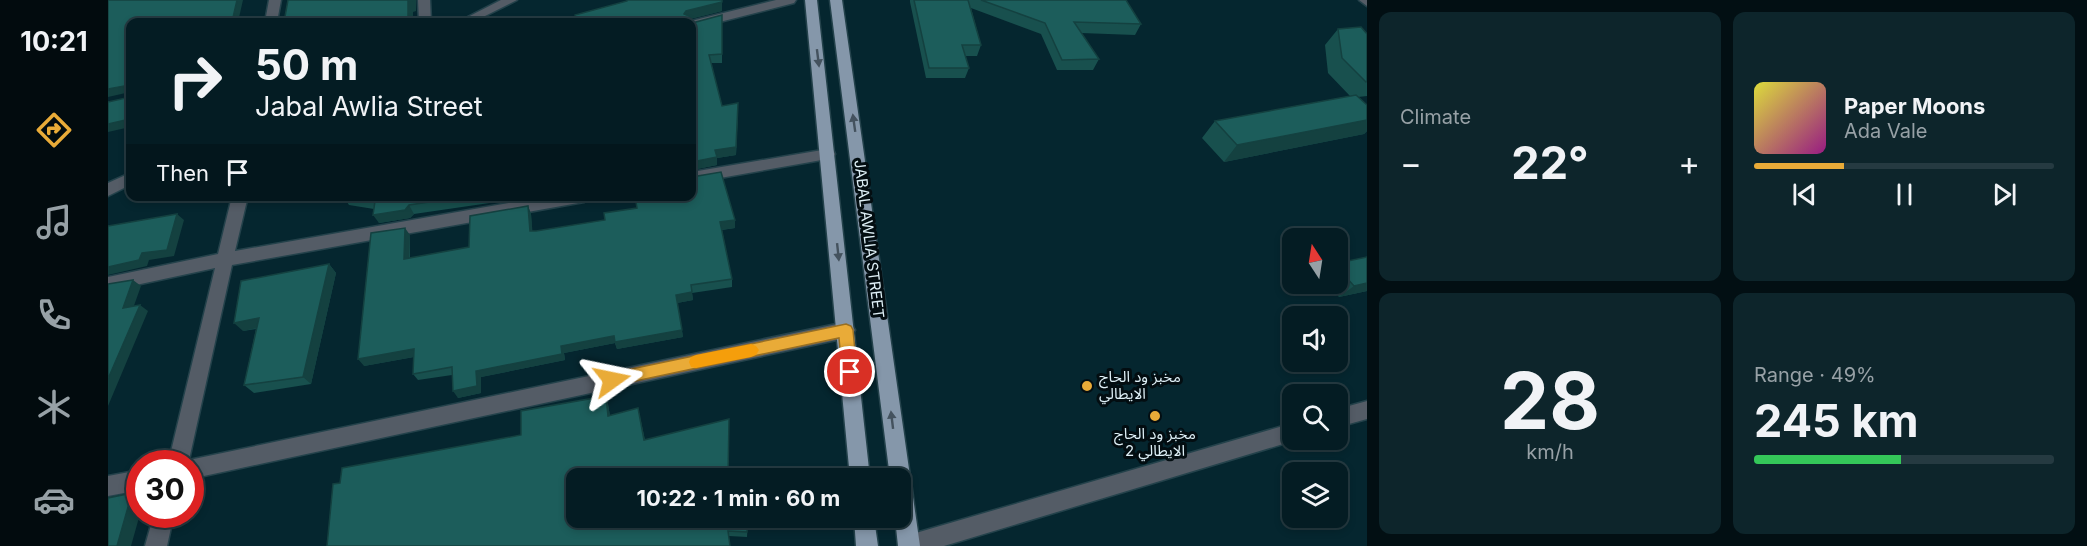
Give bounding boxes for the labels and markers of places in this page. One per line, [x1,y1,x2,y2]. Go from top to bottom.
pin [824,346,875,397]
place label: مخبز ود الحاج الايطالي [1099,367,1181,405]
marker: مخبز ود الحاج الايطالي [1080,379,1094,393]
marker: مخبز ود الحاج الايطالي 2 [1148,409,1162,423]
place label: مخبز ود الحاج الايطالي 2 [1114,424,1196,462]

